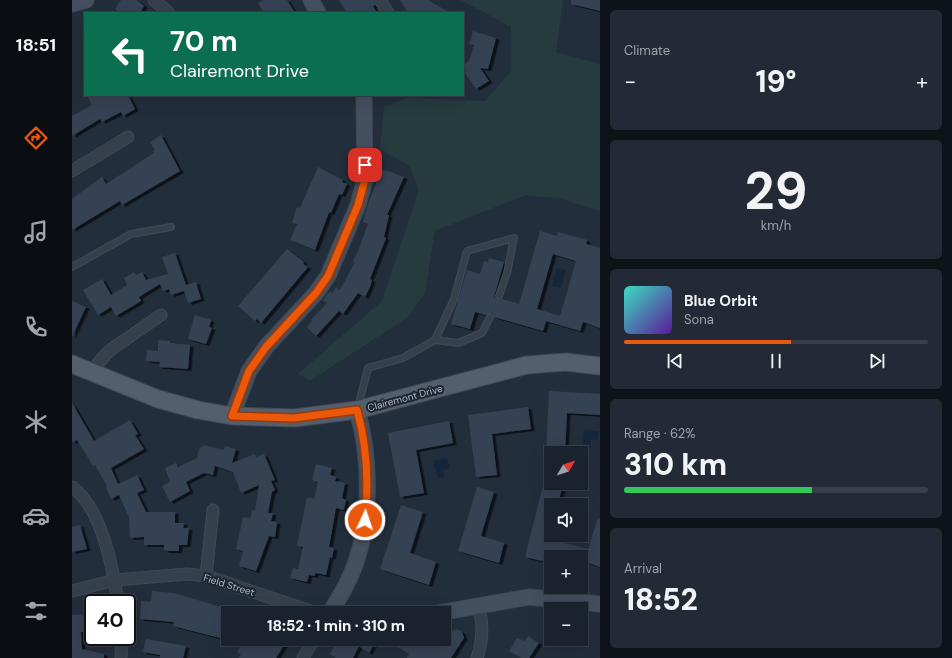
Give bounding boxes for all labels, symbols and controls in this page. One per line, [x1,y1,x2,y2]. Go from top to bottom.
text: 70 m [170,23,238,60]
icon: left [104,28,156,80]
text: 18:51 [16,33,56,57]
text: Climate [624,42,670,59]
text: Clairemont Drive [170,59,309,83]
text: 19° [755,62,797,101]
text: − [624,67,636,96]
text: + [916,67,928,96]
icon: directions [22,124,50,152]
pin [348,148,382,182]
icon: arrive [354,154,376,176]
text: 29 [745,157,807,225]
text: km/h [761,217,791,234]
icon: music [22,218,50,246]
text: Blue Orbit [684,291,758,311]
text: Sona [684,311,714,328]
icon: phone [22,313,50,341]
icon: previous [664,350,686,372]
icon: pause [765,350,787,372]
icon: next [866,350,888,372]
street label: Clairemont Drive [366,382,444,414]
icon: climate [22,408,50,436]
text: Range · 62% [624,425,695,442]
text: 310 km [624,445,727,484]
north arrow [544,446,588,490]
map controls [544,446,588,646]
button: sound [544,498,588,542]
position arrow [344,499,386,541]
icon: car [22,502,50,530]
button: + [544,550,588,594]
text: Arrival [624,560,662,577]
street label: Field Street [202,571,256,599]
text: 18:52 [624,580,698,619]
speed limit sign: 40 [84,594,136,646]
icon: filters [22,597,50,625]
button: − [544,602,588,646]
text: 18:52 · 1 min · 310 m [267,616,405,636]

